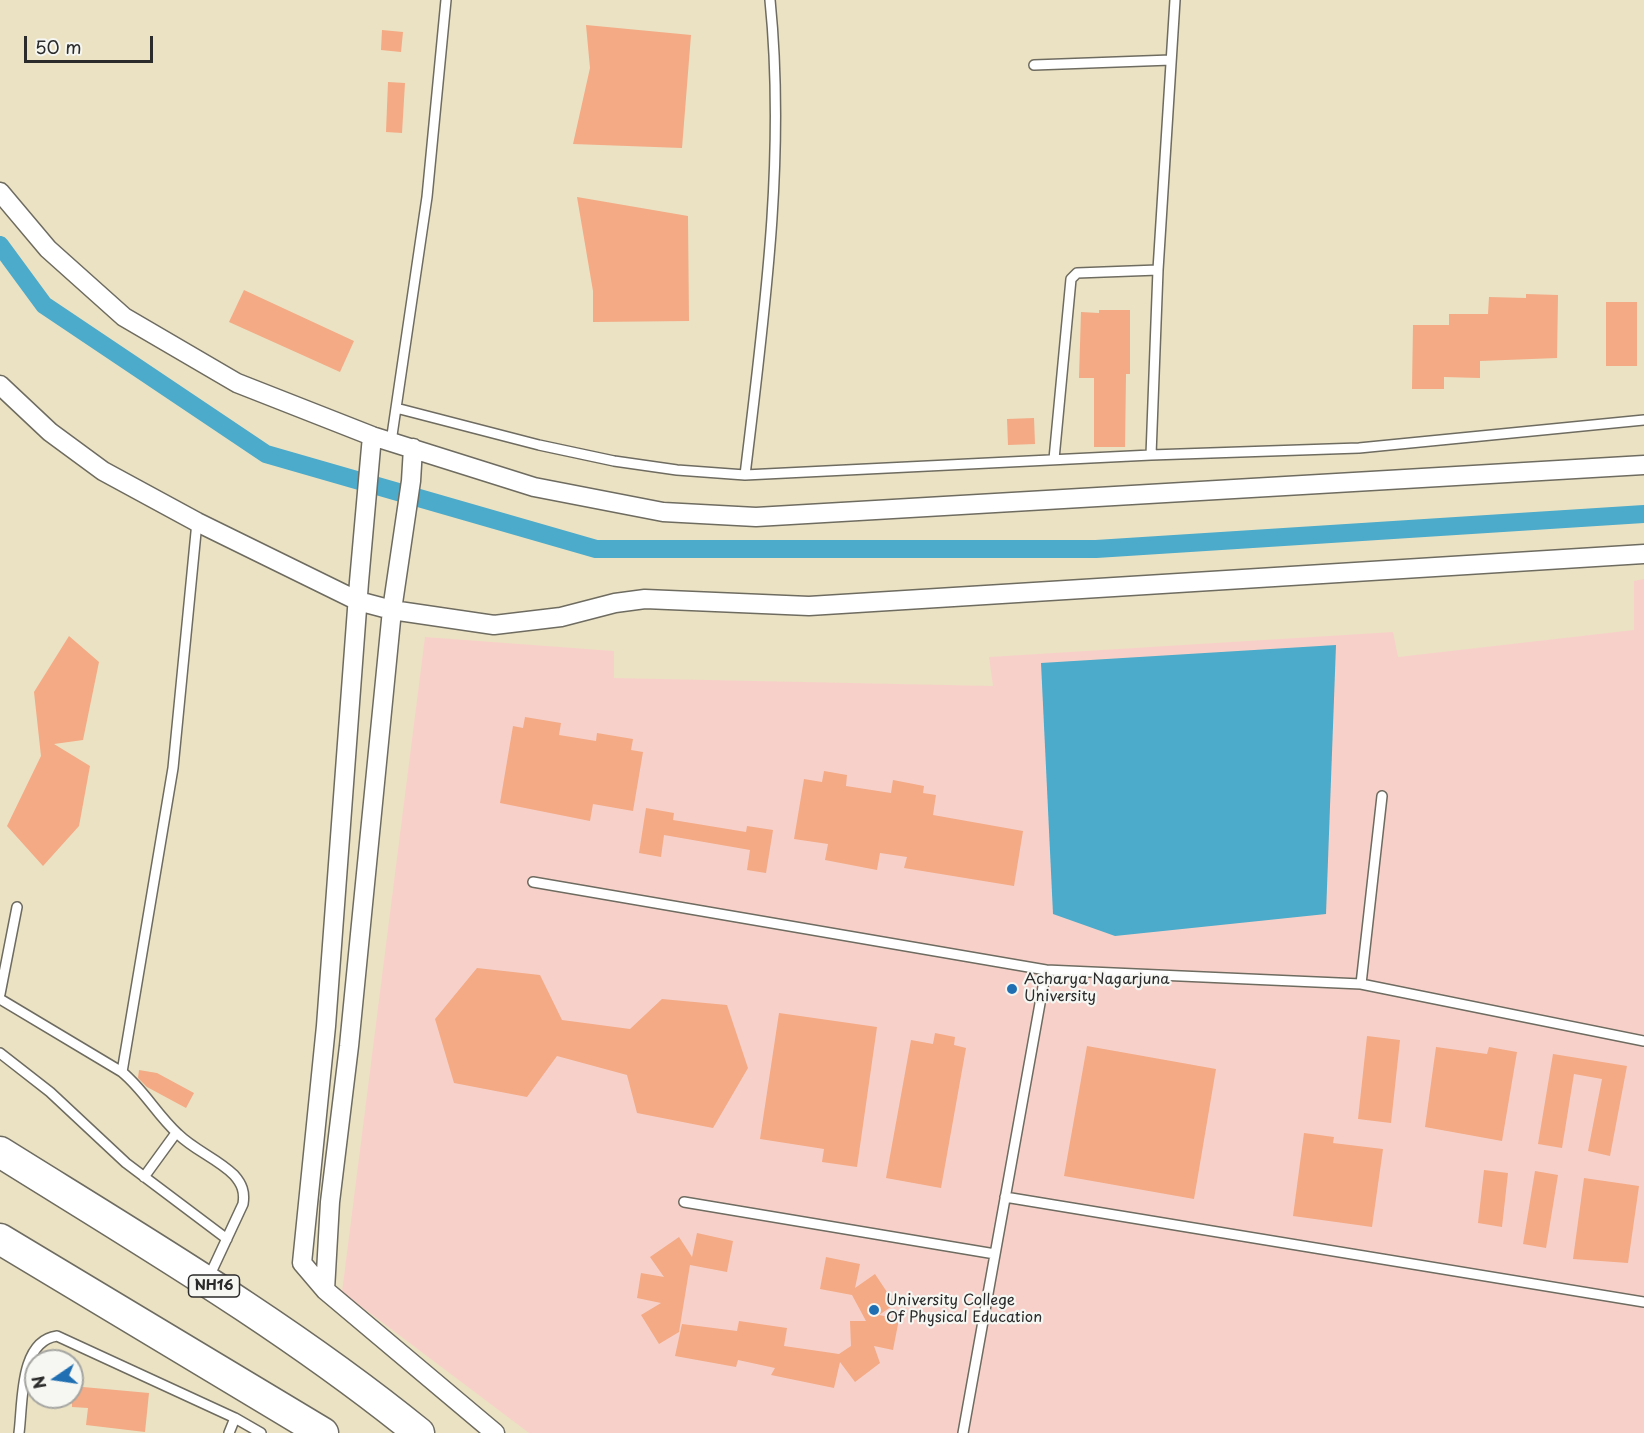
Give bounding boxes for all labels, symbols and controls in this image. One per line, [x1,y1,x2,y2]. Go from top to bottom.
scale bar [27,24,156,62]
text: 50 m [35,33,82,60]
place label: Acharya Nagarjuna University [1024,971,1170,1006]
marker: Acharya Nagarjuna University [1005,982,1019,996]
road number: NH16 [188,1275,240,1297]
place label: University College Of Physical Education [886,1292,1042,1327]
marker: University College Of Physical Education [867,1303,881,1317]
north arrow [24,1349,84,1409]
text: N [25,1374,52,1391]

